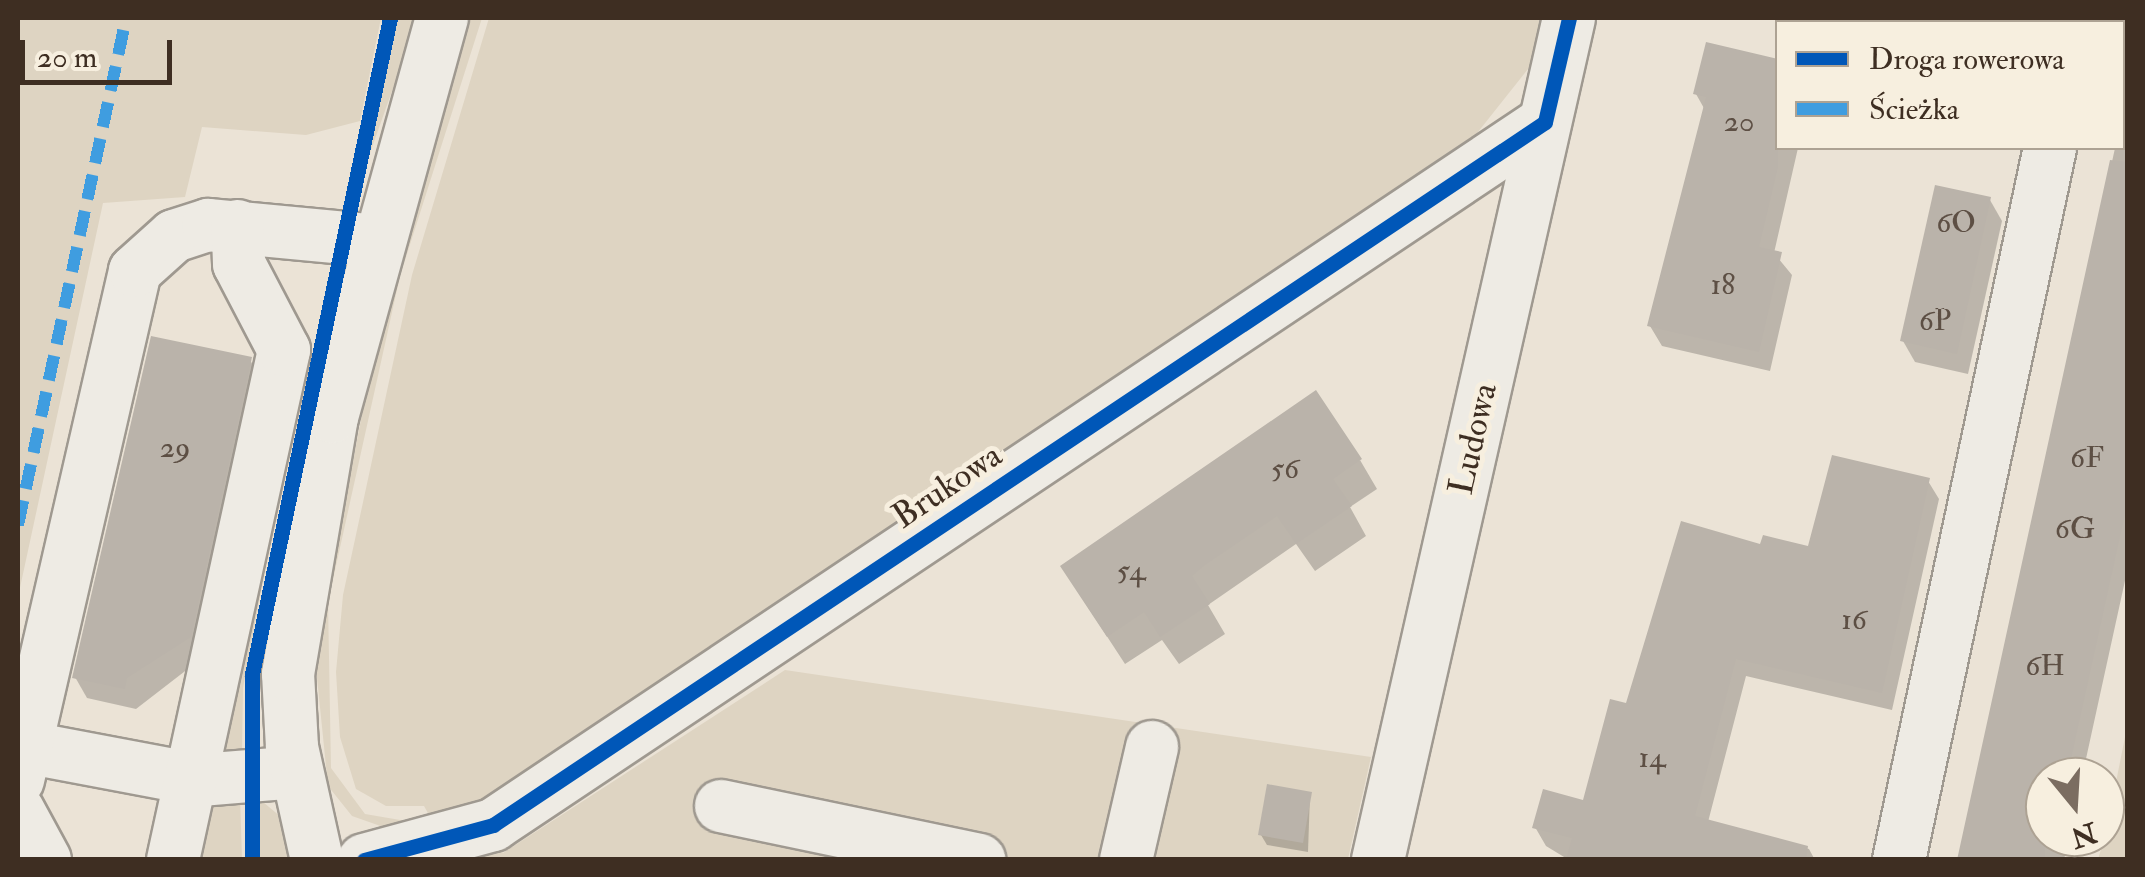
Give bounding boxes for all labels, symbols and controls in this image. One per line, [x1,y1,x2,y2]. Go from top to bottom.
scale bar [25,20,178,82]
legend [1775,20,2125,150]
text: 20 m [37,39,97,76]
text: Droga rowerowa [1869,41,2065,78]
text: Ścieżka [1869,91,1959,128]
house number: 20 [1724,104,1754,140]
house number: 6O [1936,205,1976,241]
house number: 18 [1711,267,1735,303]
house number: 6P [1919,303,1951,339]
street label: Ludowa [1440,379,1506,499]
house number: 29 [160,430,190,466]
street label: Brukowa [884,434,1010,538]
house number: 6F [2070,440,2104,476]
house number: 56 [1271,451,1299,487]
house number: 6G [2055,511,2095,547]
house number: 54 [1117,553,1145,589]
house number: 16 [1841,602,1867,638]
house number: 6H [2025,648,2065,684]
house number: 14 [1639,740,1665,776]
north arrow [2025,757,2125,857]
text: N [2066,814,2101,855]

